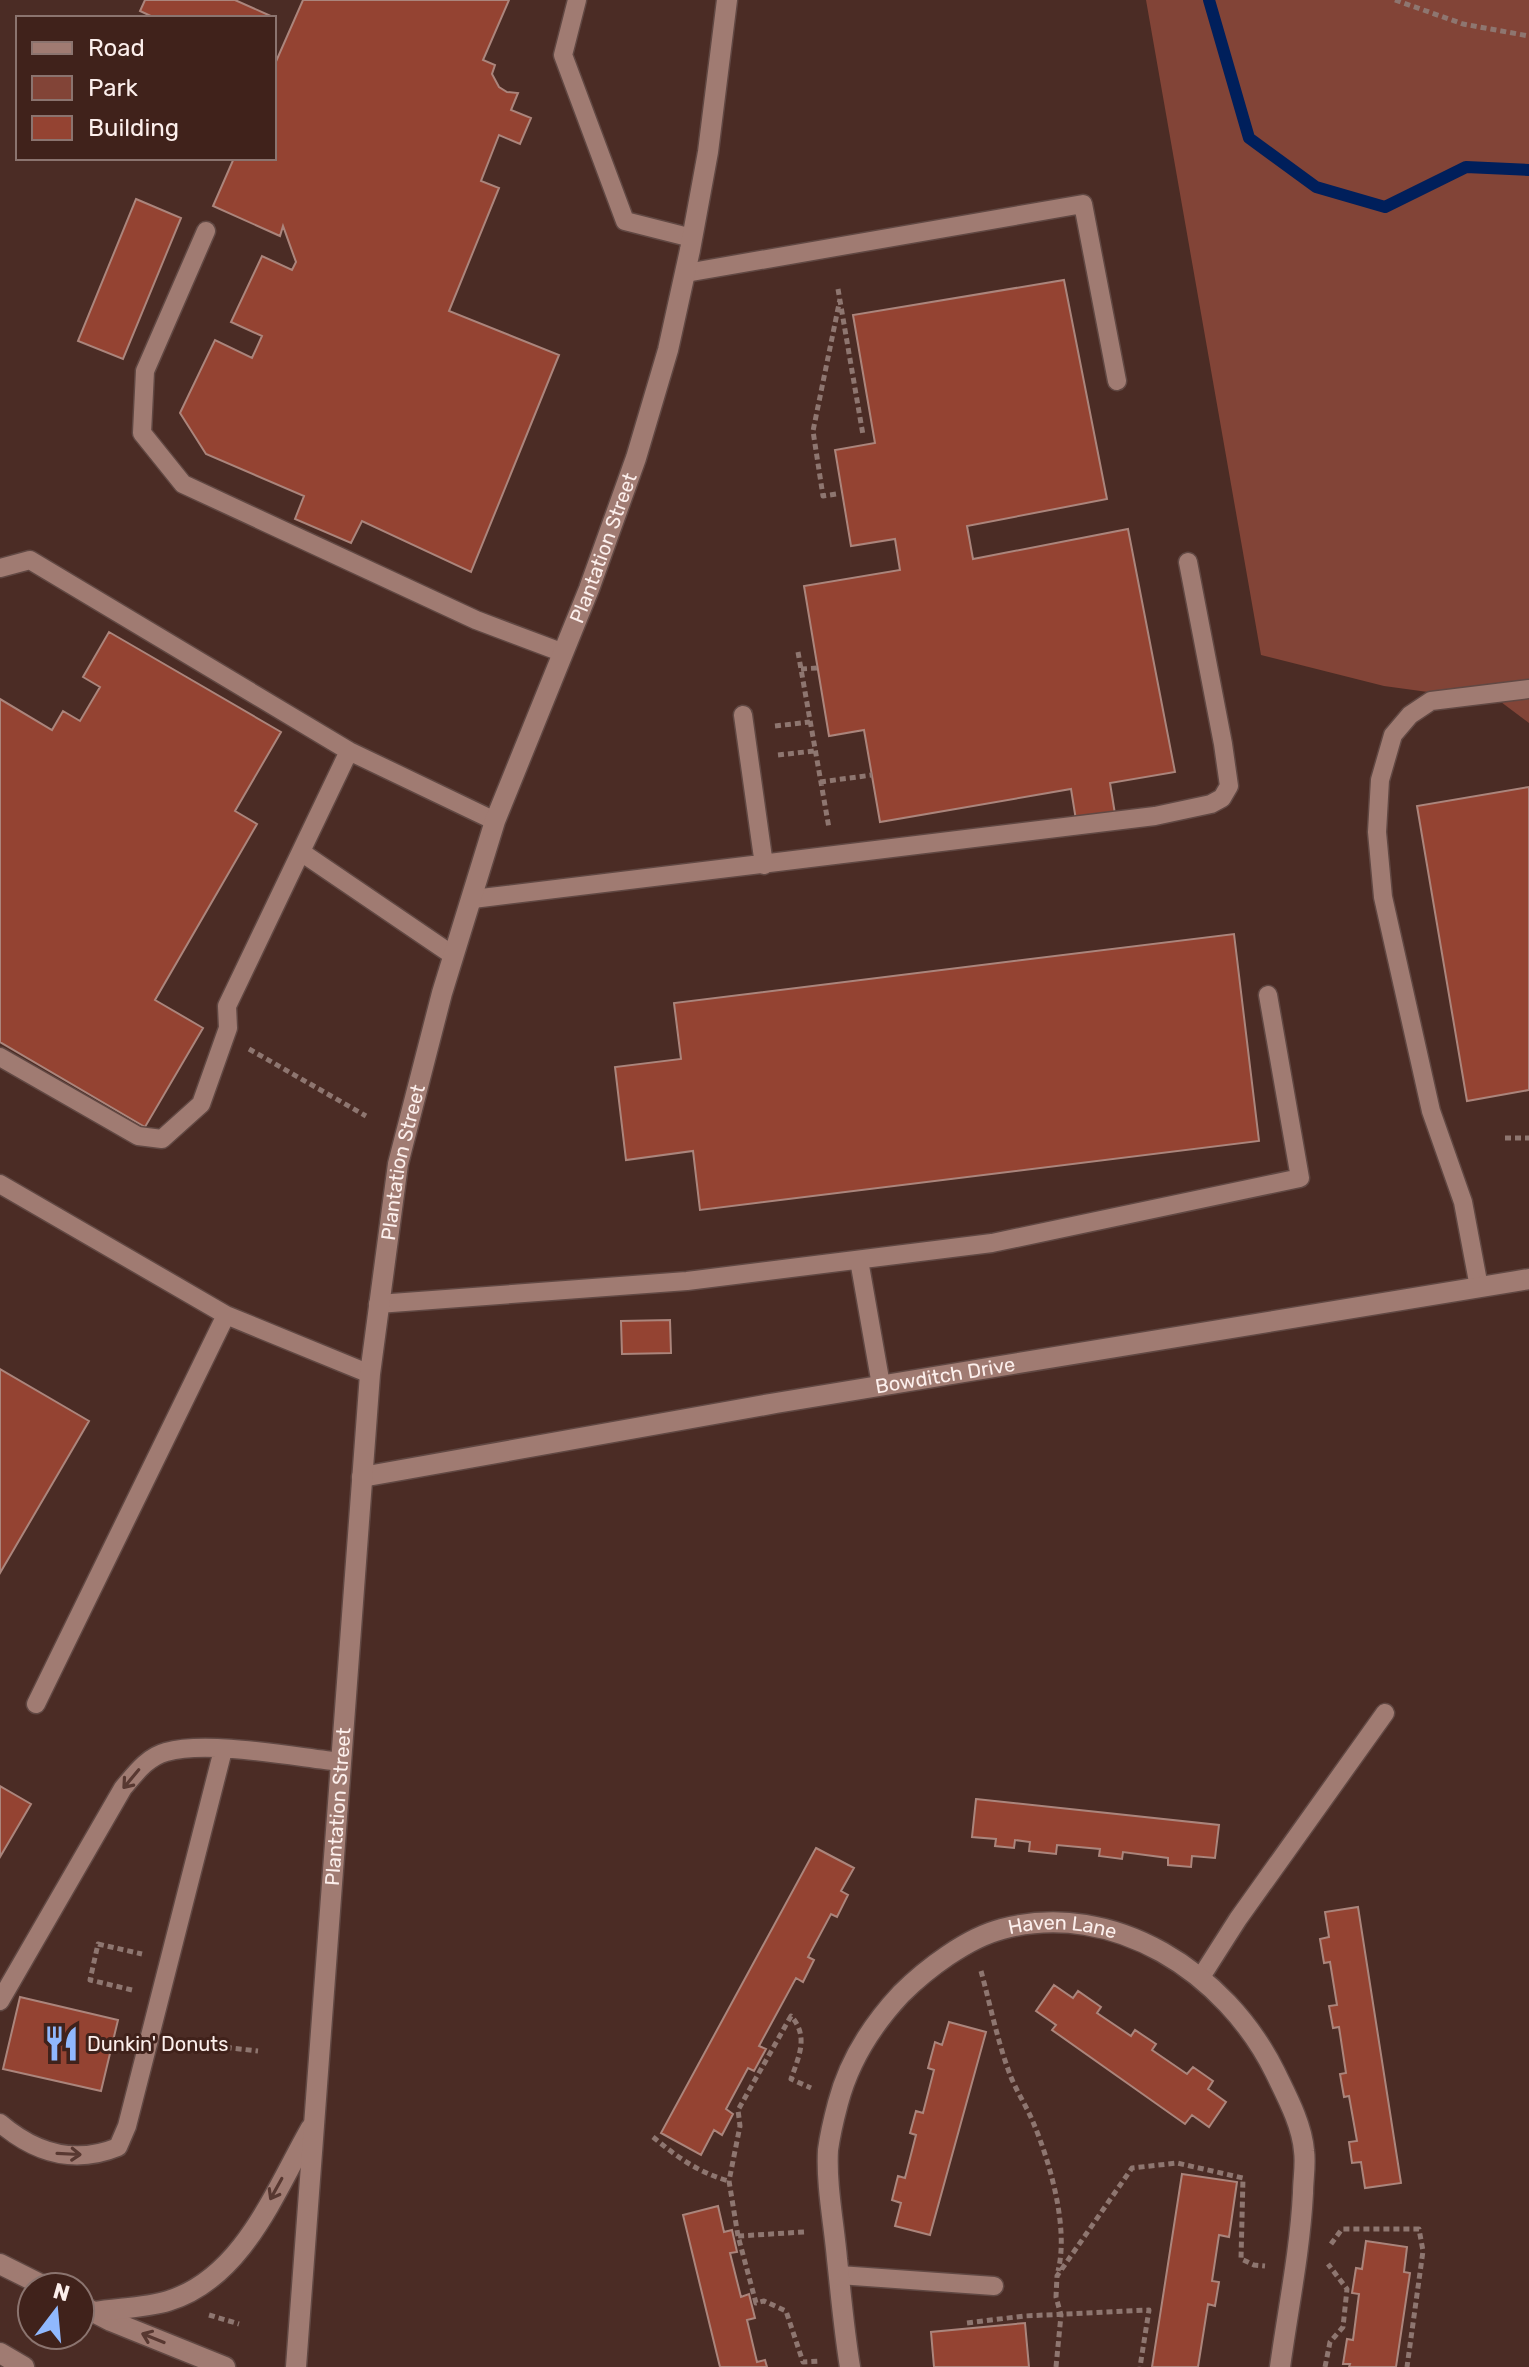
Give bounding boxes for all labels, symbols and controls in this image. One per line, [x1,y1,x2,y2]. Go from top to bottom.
legend [16,16,276,160]
text: Road [88,34,145,62]
text: Park [88,74,139,102]
text: Building [88,114,179,142]
street label: Plantation Street [564,469,642,627]
street label: Plantation Street [376,1082,430,1242]
street label: Bowditch Drive [874,1352,1017,1398]
street label: Plantation Street [320,1726,356,1887]
one-way arrow [122,1768,140,1789]
street label: Haven Lane [1006,1910,1120,1944]
restaurant icon: Dunkin' Donuts [42,2025,80,2063]
place label: Dunkin' Donuts [87,2032,228,2056]
one-way arrow [55,2147,82,2162]
one-way arrow [268,2177,284,2200]
north arrow [16,2271,96,2351]
text: N [50,2277,73,2307]
one-way arrow [141,2330,166,2344]

